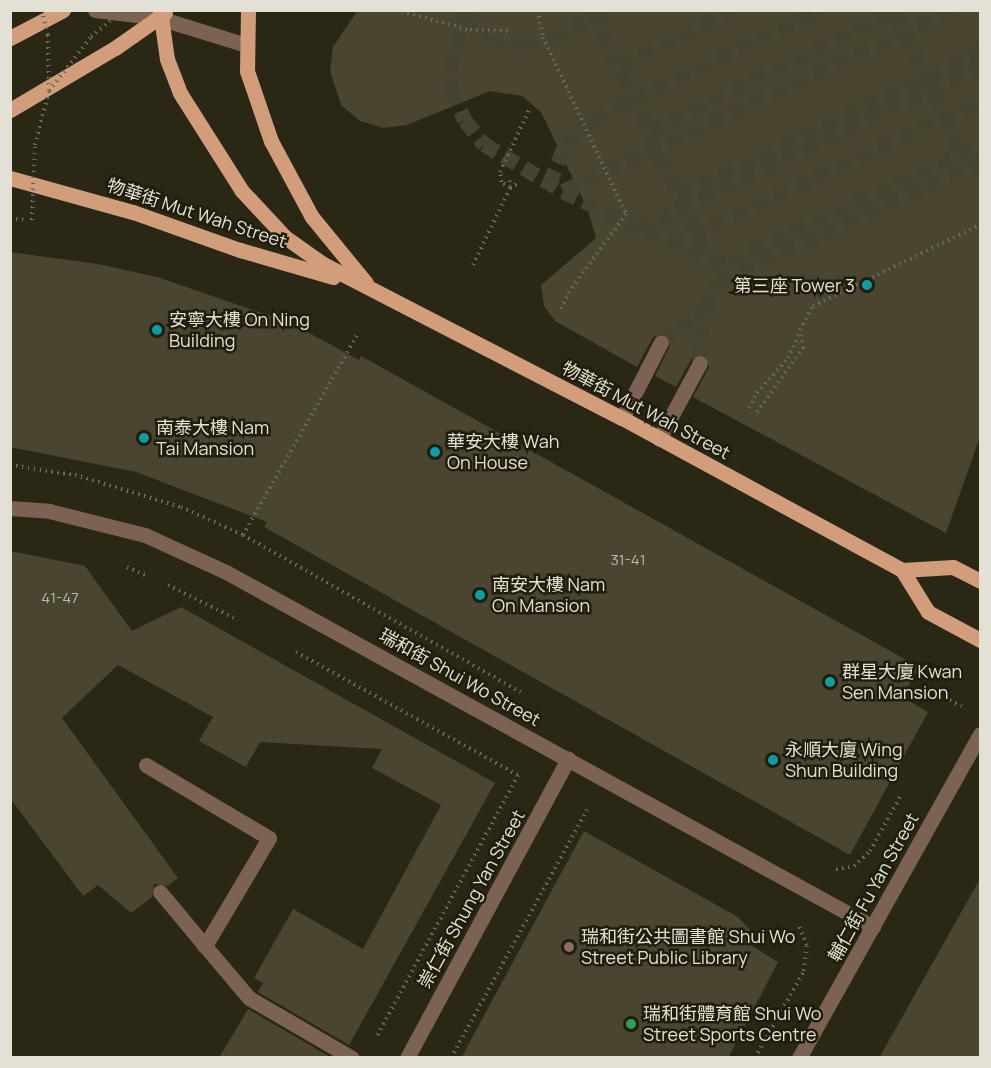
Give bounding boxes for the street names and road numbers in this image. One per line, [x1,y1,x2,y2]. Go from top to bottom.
street label: 物華街 Mut Wah Street [105,174,289,252]
street label: 物華街 Mut Wah Street [558,356,734,464]
street label: 瑞和街 Shui Wo Street [376,624,544,730]
street label: 崇仁街 Shung Yan Street [413,806,529,992]
street label: 輔仁街 Fu Yan Street [823,809,923,965]

